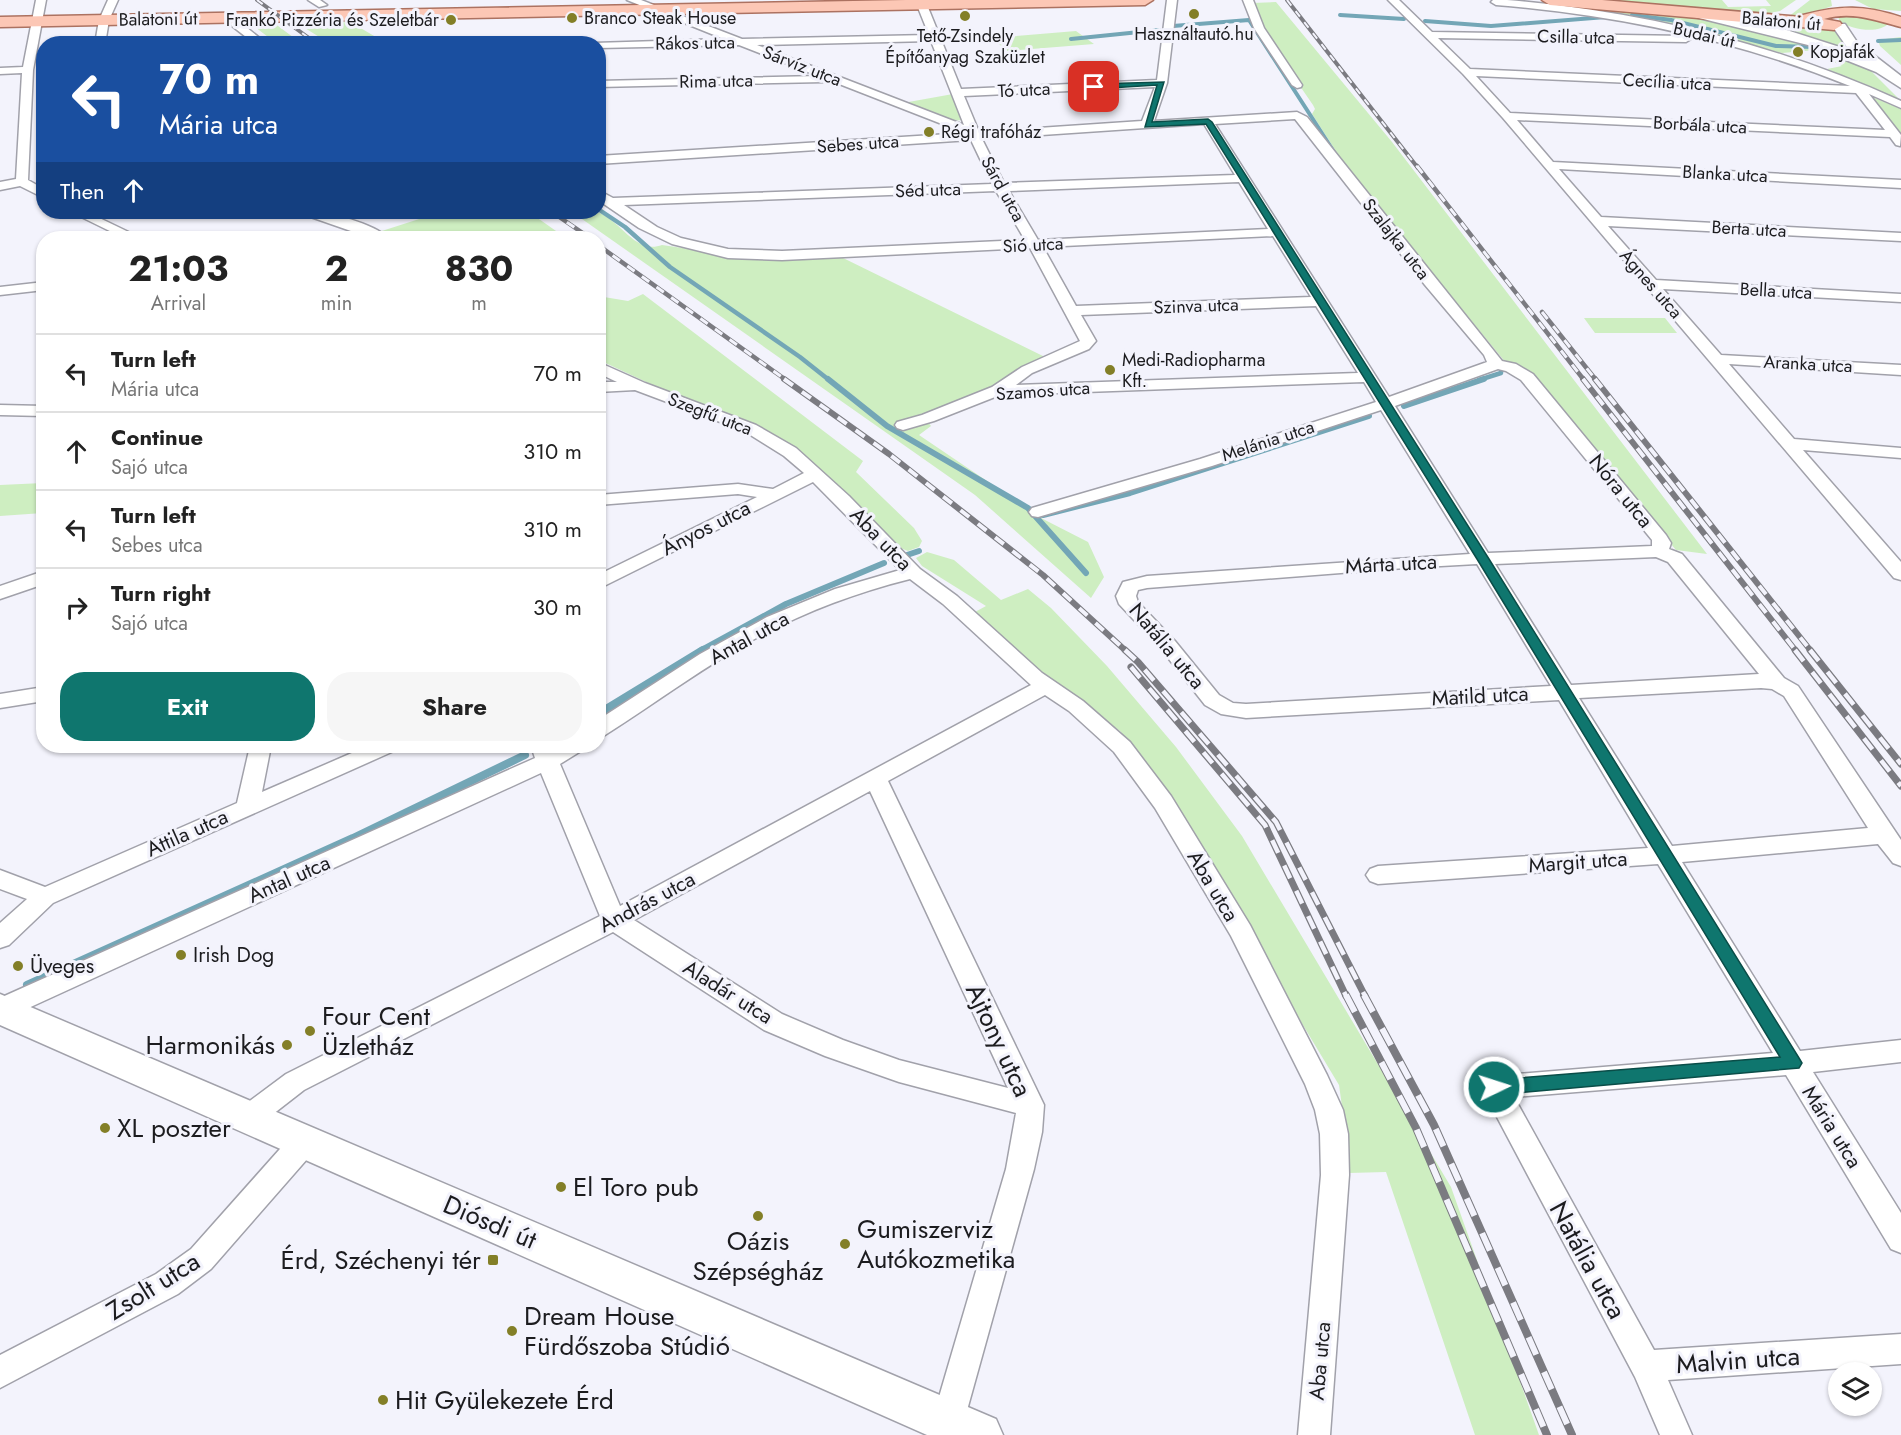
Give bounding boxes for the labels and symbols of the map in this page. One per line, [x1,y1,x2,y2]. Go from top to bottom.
street label: Balatoni út [118,5,198,33]
place label: Branco Steak House [584,5,736,31]
street label: Balatoni út [1741,5,1822,37]
place label: Frankó Pizzéria és Szeletbár [226,7,440,33]
marker: Használtautó.hu [1187,7,1201,21]
marker: Tető-Zsindely Építőanyag Szaküzlet [958,9,972,23]
marker: Branco Steak House [565,11,579,25]
marker: Frankó Pizzéria és Szeletbár [444,13,458,27]
street label: Budai út [1671,15,1738,55]
place label: Használtautó.hu [1134,21,1254,47]
place label: Tető-Zsindely Építőanyag Szaküzlet [885,23,1045,70]
street label: Csilla utca [1537,23,1615,51]
street label: Rákos utca [655,29,735,57]
street label: Sárvíz utca [759,39,845,93]
place label: Kopjafák [1810,39,1875,65]
marker: Kopjafák [1791,45,1805,59]
pin [1068,61,1119,112]
street label: Rima utca [679,67,753,95]
street label: Cecília utca [1622,67,1712,97]
street label: Tó utca [997,76,1051,104]
street label: Borbála utca [1652,110,1748,140]
place label: Régi trafóház [941,119,1042,145]
marker: Régi trafóház [922,125,936,139]
street label: Sebes utca [816,128,900,160]
street label: Sárd utca [974,151,1032,227]
street label: Blanka utca [1682,159,1768,189]
street label: Séd utca [895,176,961,204]
street label: Szalajka utca [1356,193,1436,285]
street label: Berta utca [1711,214,1787,244]
street label: Sió utca [1002,230,1064,260]
street label: Ágnes utca [1613,244,1689,324]
street label: Bella utca [1739,276,1813,306]
street label: Szinva utca [1153,292,1239,320]
place label: Medi-Radiopharma Kft. [1122,347,1265,394]
street label: Aranka utca [1763,349,1853,379]
marker: Medi-Radiopharma Kft. [1103,363,1117,377]
street label: Szamos utca [995,375,1091,407]
street label: Szegfű utca [664,386,756,442]
street label: Melánia utca [1218,414,1318,468]
street label: Nóra utca [1582,448,1660,534]
street label: Ányos utca [656,493,756,563]
street label: Aba utca [843,500,919,578]
street label: Márta utca [1344,547,1438,581]
street label: Natália utca [1122,596,1212,696]
street label: Antal utca [704,604,794,672]
street label: Matild utca [1431,678,1529,714]
street label: Attila utca [141,802,233,864]
street label: Margit utca [1528,844,1628,880]
street label: Aba utca [1180,845,1246,927]
street label: Antal utca [243,848,335,910]
street label: András utca [594,864,700,940]
place label: Irish Dog [193,940,274,970]
marker: Irish Dog [174,948,188,962]
place label: Üveges [30,951,94,981]
street label: Aladár utca [677,953,779,1031]
marker: Üveges [11,959,25,973]
street label: Ajtony utca [956,977,1042,1103]
place label: Four Cent Üzletház [322,997,431,1065]
marker: Four Cent Üzletház [303,1024,317,1038]
place label: Harmonikás [146,1026,275,1064]
marker: Harmonikás [280,1038,294,1052]
position arrow [1462,1055,1526,1119]
street label: Mária utca [1795,1080,1869,1174]
place label: XL poszter [117,1109,231,1147]
marker: XL poszter [98,1121,112,1135]
place label: El Toro pub [573,1168,699,1206]
marker: El Toro pub [554,1180,568,1194]
street label: Diósdi út [437,1185,543,1259]
street label: Natália utca [1540,1194,1636,1326]
marker: Oázis Szépségház [751,1209,765,1223]
place label: Gumiszerviz Autókozmetika [857,1210,1015,1278]
place label: Oázis Szépségház [693,1222,824,1290]
marker: Gumiszerviz Autókozmetika [838,1237,852,1251]
place label: Érd, Széchenyi tér [280,1241,481,1279]
street label: Zsolt utca [99,1242,207,1330]
marker: Érd, Széchenyi tér [486,1253,500,1267]
place label: Dream House Fürdőszoba Stúdió [524,1297,730,1365]
street label: Aba utca [1302,1321,1338,1401]
marker: Dream House Fürdőszoba Stúdió [505,1324,519,1338]
street label: Malvin utca [1675,1337,1801,1383]
place label: Hit Gyülekezete Érd [395,1381,614,1419]
marker: Hit Gyülekezete Érd [376,1393,390,1407]

